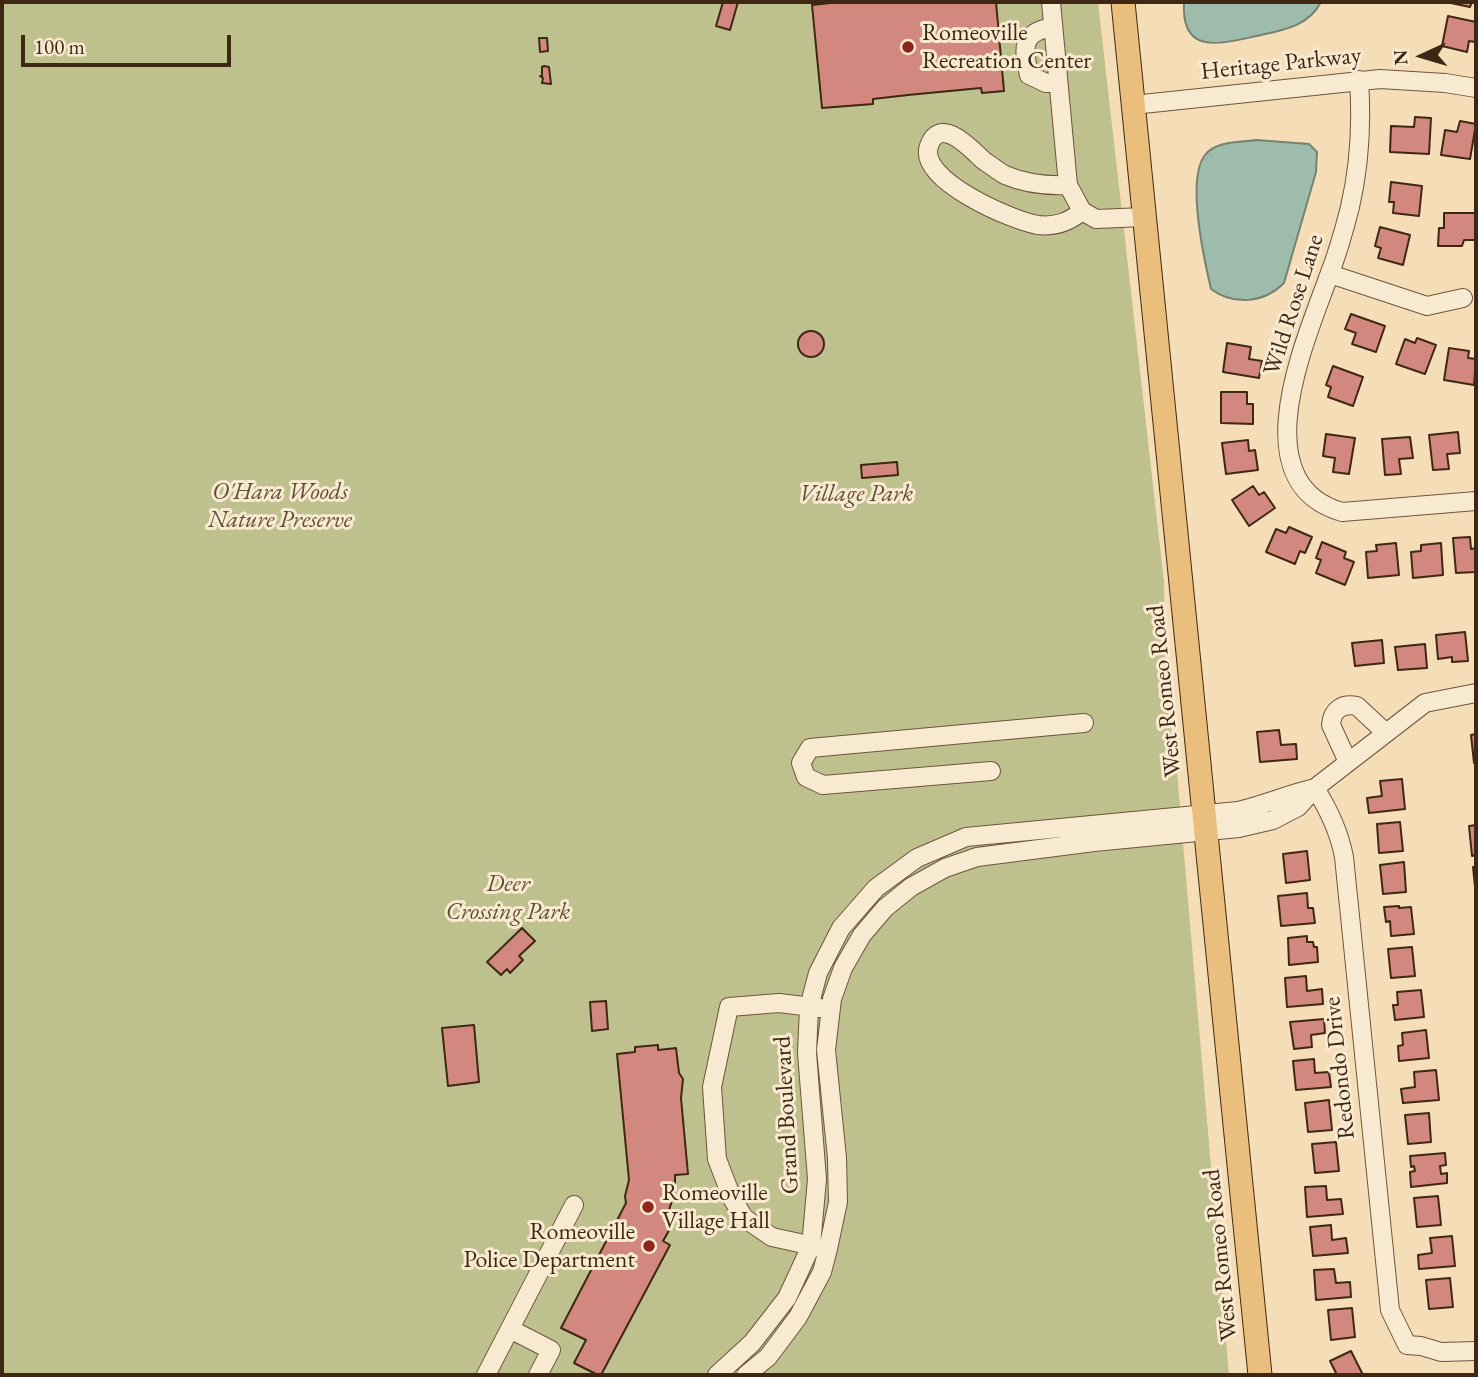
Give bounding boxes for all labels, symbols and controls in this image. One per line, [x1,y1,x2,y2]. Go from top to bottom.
place label: Romeoville Recreation Center [922,19,1091,75]
scale bar [24,21,234,65]
north arrow [1387,21,1457,91]
text: 100 m [34,33,85,60]
marker: Romeoville Recreation Center [900,39,916,55]
street label: Heritage Parkway [1199,41,1363,87]
text: N [1388,49,1414,66]
street label: Wild Rose Lane [1258,231,1330,379]
park label: O'Hara Woods Nature Preserve [208,478,352,534]
park label: Village Park [799,480,913,508]
street label: West Romeo Road [1142,604,1188,778]
park label: Deer Crossing Park [446,870,570,926]
street label: Redondo Drive [1318,995,1362,1141]
street label: Grand Boulevard [768,1035,806,1195]
street label: West Romeo Road [1198,1168,1244,1342]
place label: Romeoville Village Hall [662,1179,770,1235]
marker: Romeoville Village Hall [640,1199,656,1215]
place label: Romeoville Police Department [464,1218,635,1274]
marker: Romeoville Police Department [641,1238,657,1254]

